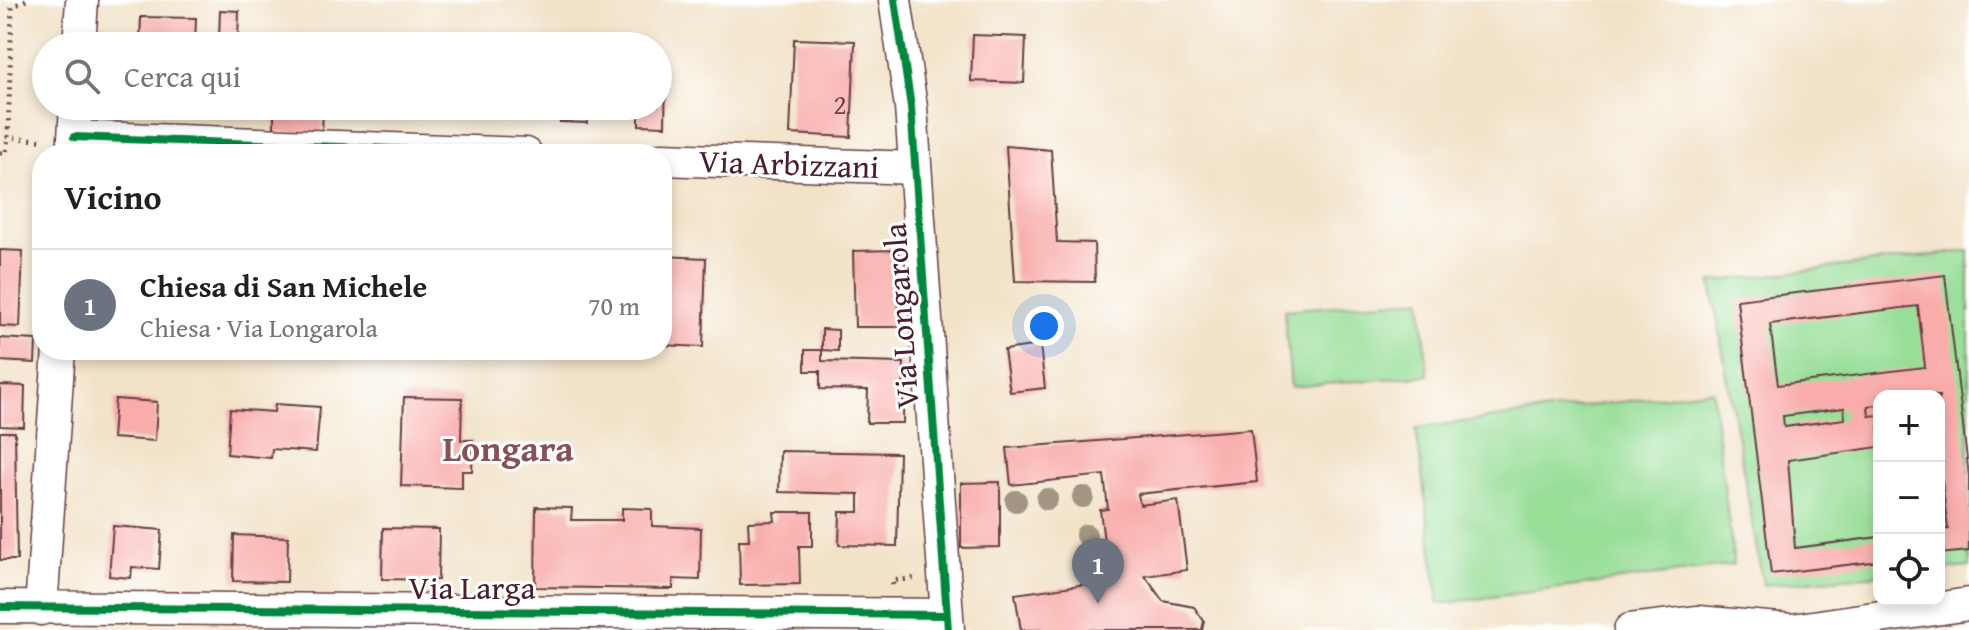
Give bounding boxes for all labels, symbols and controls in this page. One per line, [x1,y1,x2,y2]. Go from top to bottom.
search box [32,32,672,120]
icon: search [60,54,104,98]
text: Cerca qui [124,54,241,98]
house number: 2 [833,83,847,124]
street label: Via Arbizzani [698,137,880,190]
text: Vicino [64,172,162,221]
street label: Via Longarola [871,222,930,411]
text: Chiesa di San Michele [140,264,427,308]
text: 1 [83,286,97,325]
text: 70 m [588,286,640,325]
your location [1024,306,1064,346]
text: Chiesa · Via Longarola [140,308,378,347]
map controls [1873,390,1945,606]
button: + [1873,390,1945,462]
district label: Longara [442,421,574,474]
button: − [1873,462,1945,534]
button: locate [1873,534,1945,606]
pin: 1 [1072,538,1124,604]
street label: Via Larga [408,564,536,611]

